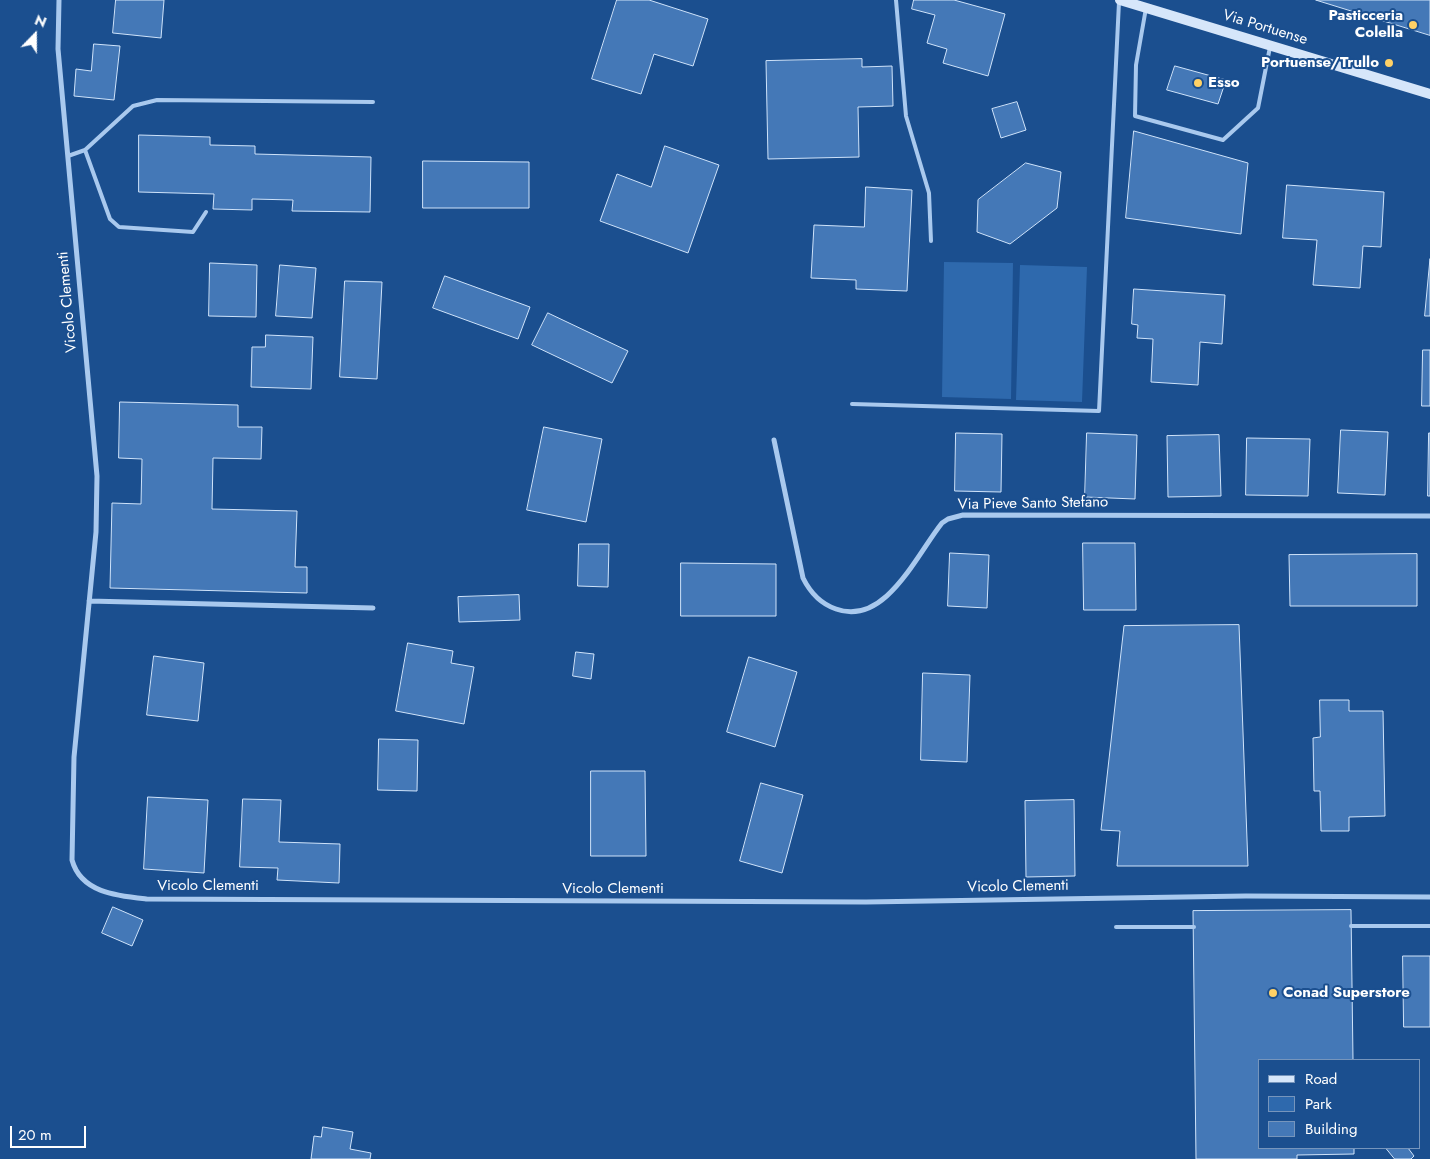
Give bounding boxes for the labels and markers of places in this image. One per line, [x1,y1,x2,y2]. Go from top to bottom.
place label: Pasticceria Colella [1328,7,1403,42]
marker: Pasticceria Colella [1407,19,1419,31]
place label: Portuense/Trullo [1261,54,1379,72]
marker: Portuense/Trullo [1383,57,1395,69]
place label: Esso [1208,74,1240,92]
marker: Esso [1192,77,1204,89]
place label: Conad Superstore [1283,984,1410,1002]
marker: Conad Superstore [1267,987,1279,999]

